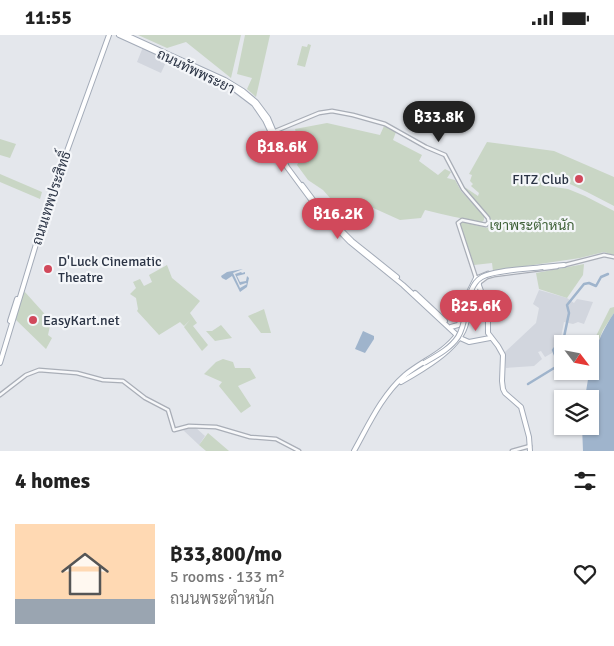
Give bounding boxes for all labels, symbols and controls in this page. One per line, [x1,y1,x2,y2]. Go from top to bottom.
text: 11:55 [25,6,72,30]
street label: ถนนทัพพระยา [154,45,237,98]
pin: ฿33.8K [398,101,480,143]
text: ฿33.8K [414,107,464,127]
pin: ฿18.6K [241,131,323,173]
text: ฿18.6K [257,137,307,157]
street label: ถนนเทพประสิทธิ์ [24,147,75,247]
place label: FITZ Club [512,171,569,188]
marker: FITZ Club [573,173,585,185]
pin: ฿16.2K [297,197,379,240]
text: ฿16.2K [313,204,363,224]
park label: เขาพระตำหนัก [490,217,574,234]
place label: D'Luck Cinematic Theatre [58,253,162,286]
marker: D'Luck Cinematic Theatre [42,263,54,275]
pin: ฿25.6K [435,289,517,332]
text: ฿25.6K [451,296,501,316]
place label: EasyKart.net [43,312,120,329]
marker: EasyKart.net [27,314,39,326]
north arrow [554,335,599,380]
map controls [554,335,599,435]
button: layers [554,390,599,435]
icon: filters [571,467,599,495]
text: 4 homes [15,468,90,494]
text: ฿33,800/mo [170,541,282,567]
icon: home [55,544,115,604]
icon: heart [571,560,599,588]
text: 5 rooms · 133 m² [170,567,285,587]
text: ถนนพระตำหนัก [170,589,275,609]

